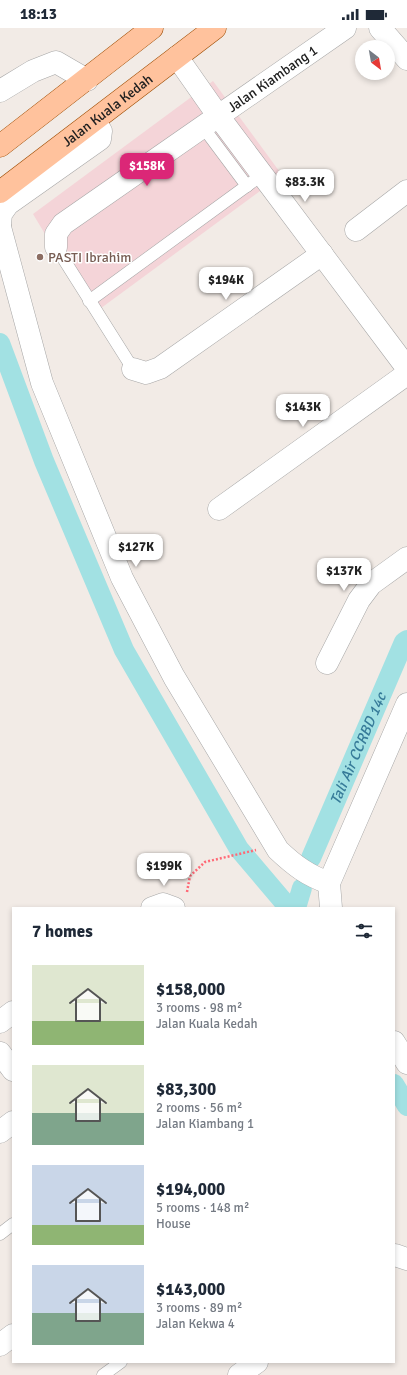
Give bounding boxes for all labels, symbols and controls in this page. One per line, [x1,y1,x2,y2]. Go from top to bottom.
text: 18:13 [20,5,57,23]
north arrow [355,40,395,80]
map controls [355,40,395,80]
street label: Jalan Kiambang 1 [224,42,321,116]
street label: Jalan Kuala Kedah [59,71,156,150]
pin: $158K [119,153,175,187]
text: $158K [129,158,165,174]
pin: $83.3K [272,169,338,203]
text: $83.3K [285,174,325,190]
place label: PASTI Ibrahim [48,249,131,266]
marker: PASTI Ibrahim [35,252,45,262]
pin: $194K [198,267,254,301]
text: $194K [208,272,244,288]
pin: $143K [275,394,331,428]
text: $143K [285,399,321,415]
pin: $127K [108,534,164,568]
text: $127K [118,539,154,555]
pin: $137K [316,558,372,592]
text: $137K [326,563,362,579]
water label: Tali Air CCRBD 14c [326,689,390,807]
pin: $199K [136,853,192,887]
text: $199K [146,858,182,874]
icon: filters [353,920,375,942]
text: 7 homes [32,921,93,942]
text: $158,000 [156,979,225,1000]
icon: home [64,981,112,1029]
text: 3 rooms · 98 m² [156,1000,242,1016]
text: Jalan Kuala Kedah [156,1016,258,1032]
text: $83,300 [156,1079,216,1100]
icon: home [64,1081,112,1129]
text: 2 rooms · 56 m² [156,1100,242,1116]
text: Jalan Kiambang 1 [156,1116,254,1132]
text: $194,000 [156,1179,225,1200]
icon: home [64,1181,112,1229]
text: 5 rooms · 148 m² [156,1200,249,1216]
text: House [156,1216,191,1232]
text: $143,000 [156,1279,225,1300]
icon: home [64,1281,112,1329]
text: 3 rooms · 89 m² [156,1300,242,1316]
text: Jalan Kekwa 4 [156,1316,235,1332]

